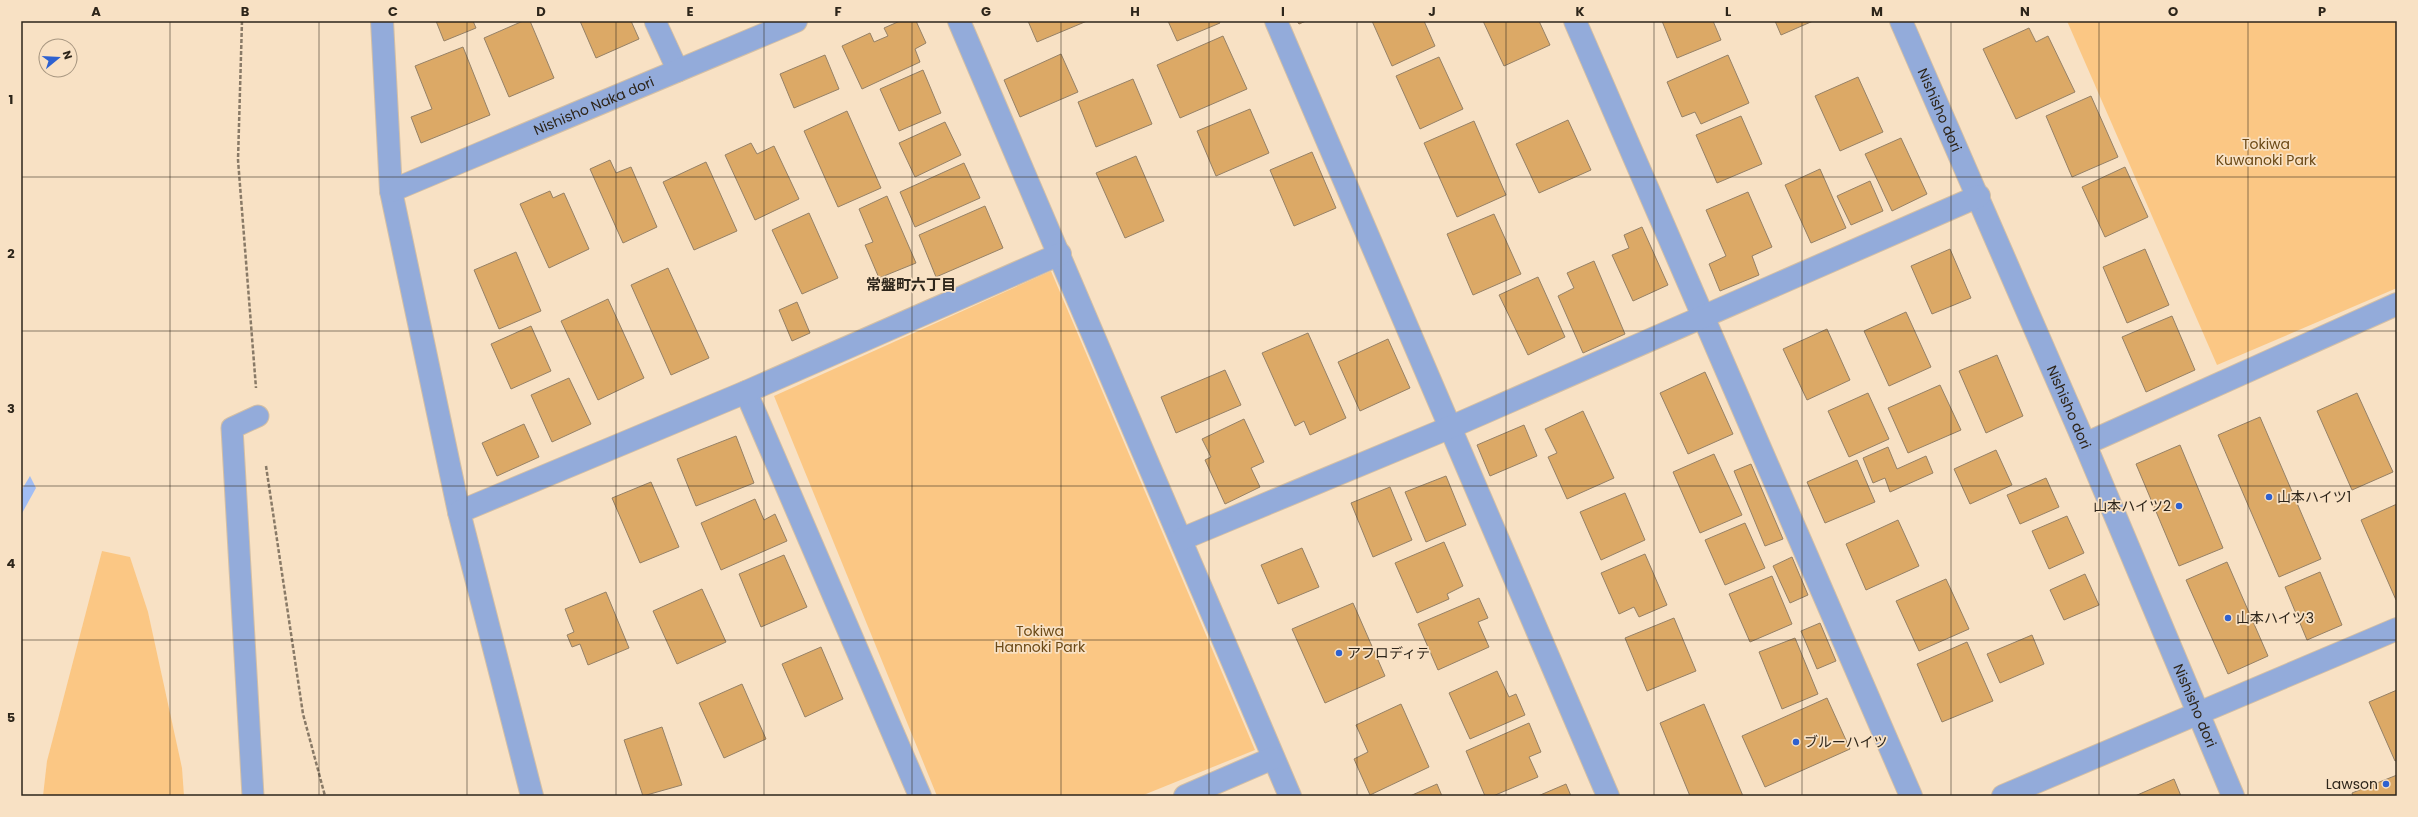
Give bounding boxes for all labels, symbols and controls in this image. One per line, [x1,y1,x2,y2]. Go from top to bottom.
text: A [91,2,101,21]
text: B [241,2,250,21]
text: C [388,2,398,21]
text: D [536,2,546,21]
text: E [686,2,694,21]
text: F [834,2,842,21]
text: G [981,2,991,21]
text: H [1130,2,1140,21]
text: I [1281,2,1285,21]
text: J [1428,2,1436,21]
text: K [1575,2,1585,21]
text: L [1725,2,1731,21]
text: M [1871,2,1883,21]
text: N [2020,2,2030,21]
text: O [2168,2,2178,21]
text: P [2318,2,2326,21]
north arrow [38,38,78,78]
text: N [59,48,76,61]
street label: Nishisho dori [1913,65,1967,155]
street label: Nishisho Naka dori [531,72,657,140]
text: 1 [9,90,13,109]
park label: Tokiwa Kuwanoki Park [2216,134,2317,170]
text: 2 [7,244,15,263]
district label: 常盤町六丁目 [866,274,956,295]
street label: Nishisho dori [2042,362,2096,452]
text: 3 [7,399,15,418]
place label: 山本ハイツ1 [2277,487,2351,507]
marker: 山本ハイツ1 [2264,492,2274,502]
place label: 山本ハイツ2 [2093,496,2171,516]
marker: 山本ハイツ2 [2174,501,2184,511]
text: 4 [7,554,16,573]
place label: 山本ハイツ3 [2236,608,2314,628]
marker: 山本ハイツ3 [2223,613,2233,623]
park label: Tokiwa Hannoki Park [995,621,1086,657]
place label: アフロディテ [1347,643,1430,663]
marker: アフロディテ [1334,648,1344,658]
street label: Nishisho dori [2168,661,2221,751]
text: 5 [7,708,15,727]
place label: ブルーハイツ [1804,732,1887,752]
marker: ブルーハイツ [1791,737,1801,747]
place label: Lawson [2326,774,2378,794]
marker: Lawson [2381,779,2391,789]

